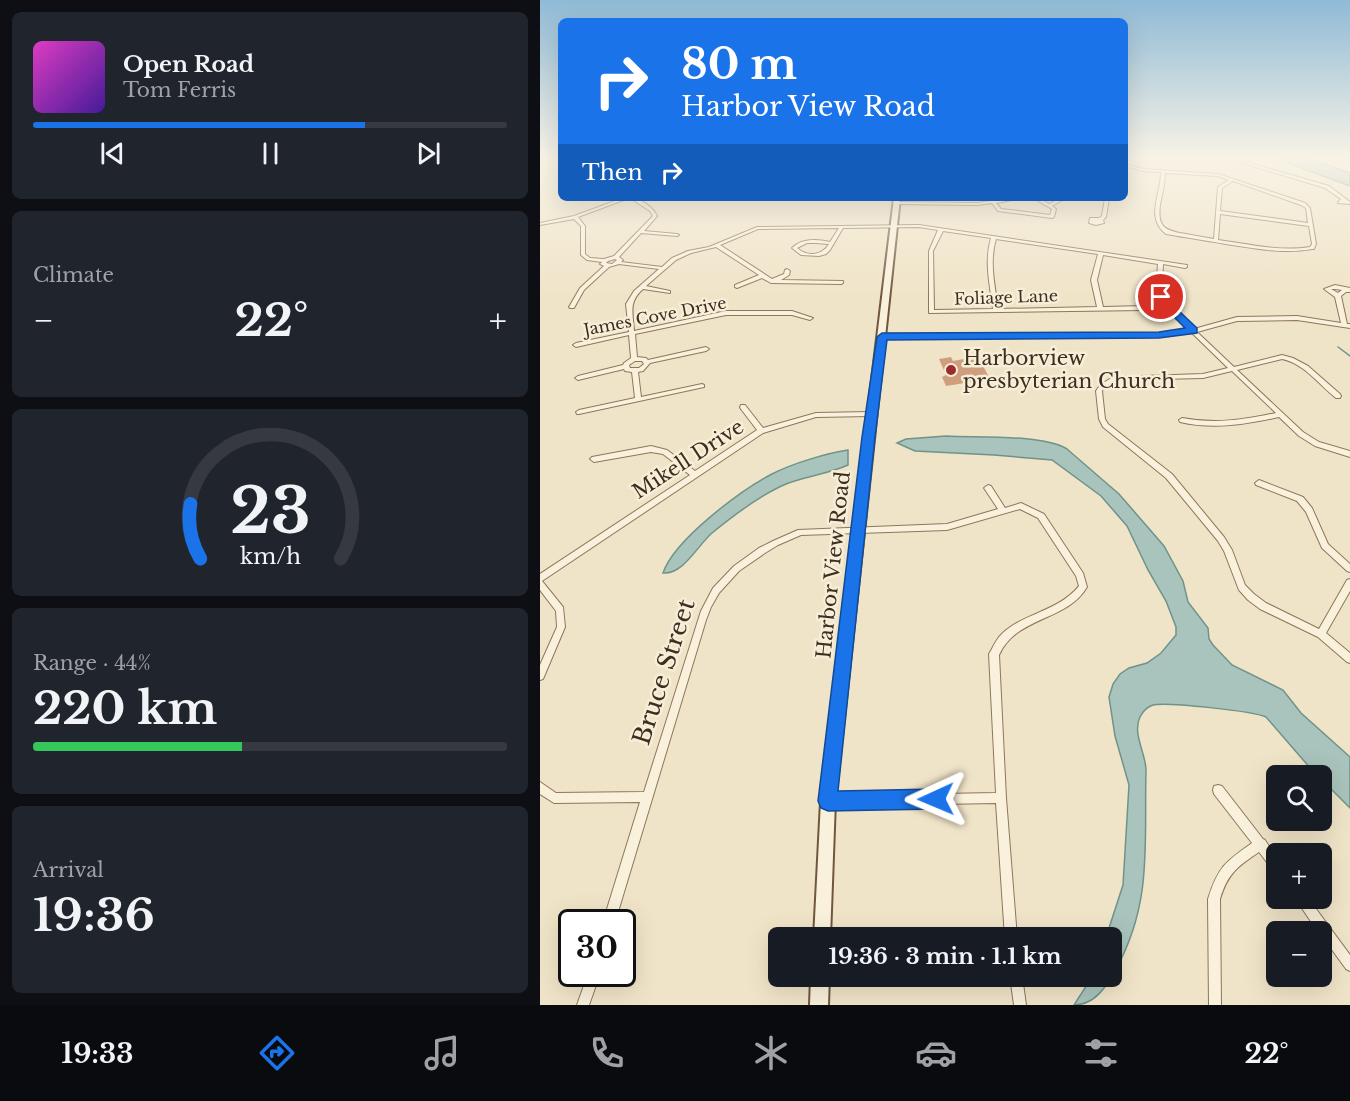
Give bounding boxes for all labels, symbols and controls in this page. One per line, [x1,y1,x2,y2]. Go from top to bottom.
text: 80 m [681,38,797,90]
icon: right [582,42,660,120]
text: Open Road [123,51,254,78]
text: Tom Ferris [123,78,236,102]
text: Harbor View Road [681,90,935,123]
icon: previous [96,137,129,170]
icon: pause [254,137,287,170]
icon: next [412,137,445,170]
icon: right [655,156,688,189]
text: Then [582,159,643,186]
text: Climate [33,263,114,287]
pin [1135,271,1186,322]
icon: arrive [1144,280,1177,313]
street label: Foliage Lane [954,285,1058,309]
text: 22° [235,292,308,348]
street label: James Cove Drive [580,292,728,340]
text: − [33,300,54,341]
text: + [489,300,507,341]
place label: Harborview presbyterian Church [963,346,1175,393]
marker: Harborview presbyterian Church [944,363,958,377]
street label: Mikell Drive [628,414,748,504]
street label: Harbor View Road [811,470,855,660]
text: 23 [230,473,310,551]
text: km/h [240,544,301,571]
street label: Bruce Street [626,595,701,748]
text: Range · 44% [33,651,151,675]
text: 220 km [33,680,217,736]
map controls [1266,765,1332,987]
button: search [1266,765,1332,831]
position arrow [904,767,968,831]
button: + [1266,843,1332,909]
text: Arrival [33,858,104,882]
text: 19:36 [33,887,155,943]
speed limit sign: 30 [558,909,636,987]
button: − [1266,921,1332,987]
text: 19:36 · 3 min · 1.1 km [828,943,1062,970]
icon: directions [256,1032,298,1074]
icon: music [421,1032,463,1074]
icon: phone [586,1032,628,1074]
icon: climate [750,1032,792,1074]
icon: car [915,1032,957,1074]
icon: filters [1080,1032,1122,1074]
text: 19:33 [61,1037,133,1070]
text: 22° [1244,1037,1289,1070]

